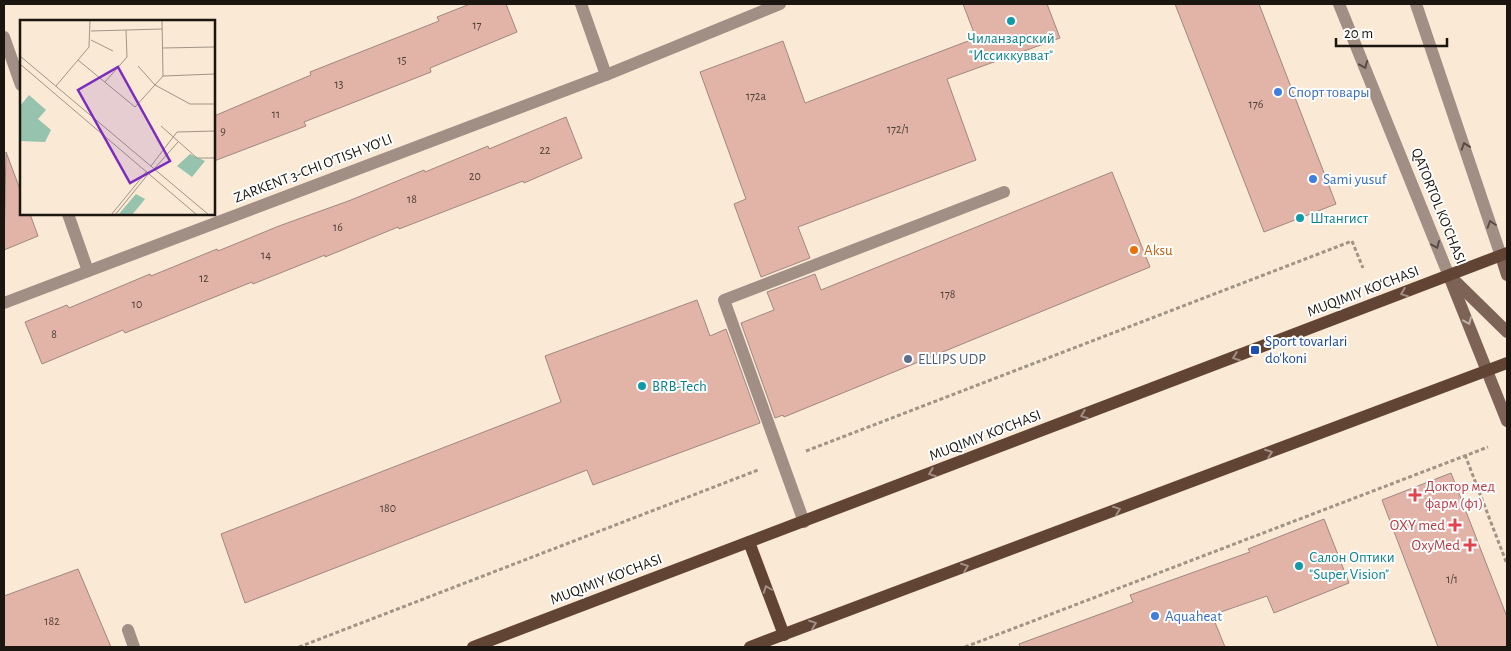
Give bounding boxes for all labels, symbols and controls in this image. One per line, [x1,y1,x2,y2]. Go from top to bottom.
marker: Чиланзарский "Иссиккувват" [1005,15,1017,27]
scale bar [1336,15,1447,47]
house number: 17 [472,19,482,31]
inset map [20,20,215,215]
text: 20 m [1344,26,1373,41]
place label: Чиланзарский "Иссиккувват" [967,31,1055,63]
house number: 15 [397,54,407,66]
one-way arrow [1358,60,1368,69]
house number: 13 [334,78,344,90]
place label: Спорт товары [1288,85,1369,100]
marker: Спорт товары [1272,86,1284,98]
house number: 172a [746,90,767,102]
house number: 176 [1249,98,1264,110]
house number: 11 [272,108,280,120]
house number: 172/1 [887,123,909,135]
house number: 9 [220,125,226,137]
street label: ZARKENT 3-CHI O'TISH YO'LI [232,131,394,206]
one-way arrow [1461,142,1471,151]
house number: 22 [540,144,551,156]
street label: QATORTOL KO'CHASI [1408,146,1469,266]
house number: 20 [469,170,481,182]
place label: Sami yusuf [1323,172,1388,187]
marker: Sami yusuf [1307,173,1319,185]
house number: 18 [407,193,417,205]
place label: Штангист [1310,211,1369,226]
marker: Штангист [1294,212,1306,224]
one-way arrow [1487,220,1497,228]
house number: 16 [333,221,343,233]
one-way arrow [1430,240,1441,249]
place label: Aksu [1144,243,1173,258]
marker: Aksu [1128,244,1140,256]
house number: 14 [261,249,271,261]
street label: MUQIMIY KO'CHASI [1305,263,1421,320]
house number: 12 [199,272,209,284]
one-way arrow [1400,287,1409,297]
house number: 178 [941,288,956,300]
house number: 10 [132,298,142,310]
one-way arrow [1462,316,1472,325]
house number: 8 [51,328,57,340]
place label: Sport tovarlari do'koni [1265,334,1347,366]
marker: Sport tovarlari do'koni [1249,344,1261,356]
one-way arrow [1232,351,1240,361]
place label: ELLIPS UDP [918,352,986,367]
marker: ELLIPS UDP [902,353,914,365]
place label: BRB-Tech [652,379,707,394]
marker: BRB-Tech [636,380,648,392]
street label: MUQIMIY KO'CHASI [927,407,1043,464]
one-way arrow [1080,409,1089,419]
one-way arrow [1264,449,1273,459]
one-way arrow [928,467,937,477]
place label: Доктор мед фарм (ф1) [1425,479,1495,511]
marker: Доктор мед фарм (ф1) [1409,489,1421,501]
house number: 180 [380,502,396,514]
one-way arrow [1112,506,1121,516]
place label: OXY med [1390,518,1445,533]
marker: OXY med [1449,519,1461,531]
place label: OxyMed [1412,538,1460,553]
marker: OxyMed [1464,539,1476,551]
place label: Салон Оптики "Super Vision" [1309,550,1395,582]
street label: MUQIMIY KO'CHASI [548,551,664,608]
marker: Салон Оптики "Super Vision" [1293,560,1305,572]
one-way arrow [960,563,968,573]
house number: 1/1 [1446,573,1458,585]
one-way arrow [763,585,773,594]
place label: Aquaheat [1165,609,1222,624]
marker: Aquaheat [1149,610,1161,622]
house number: 182 [44,615,60,627]
one-way arrow [808,620,816,630]

